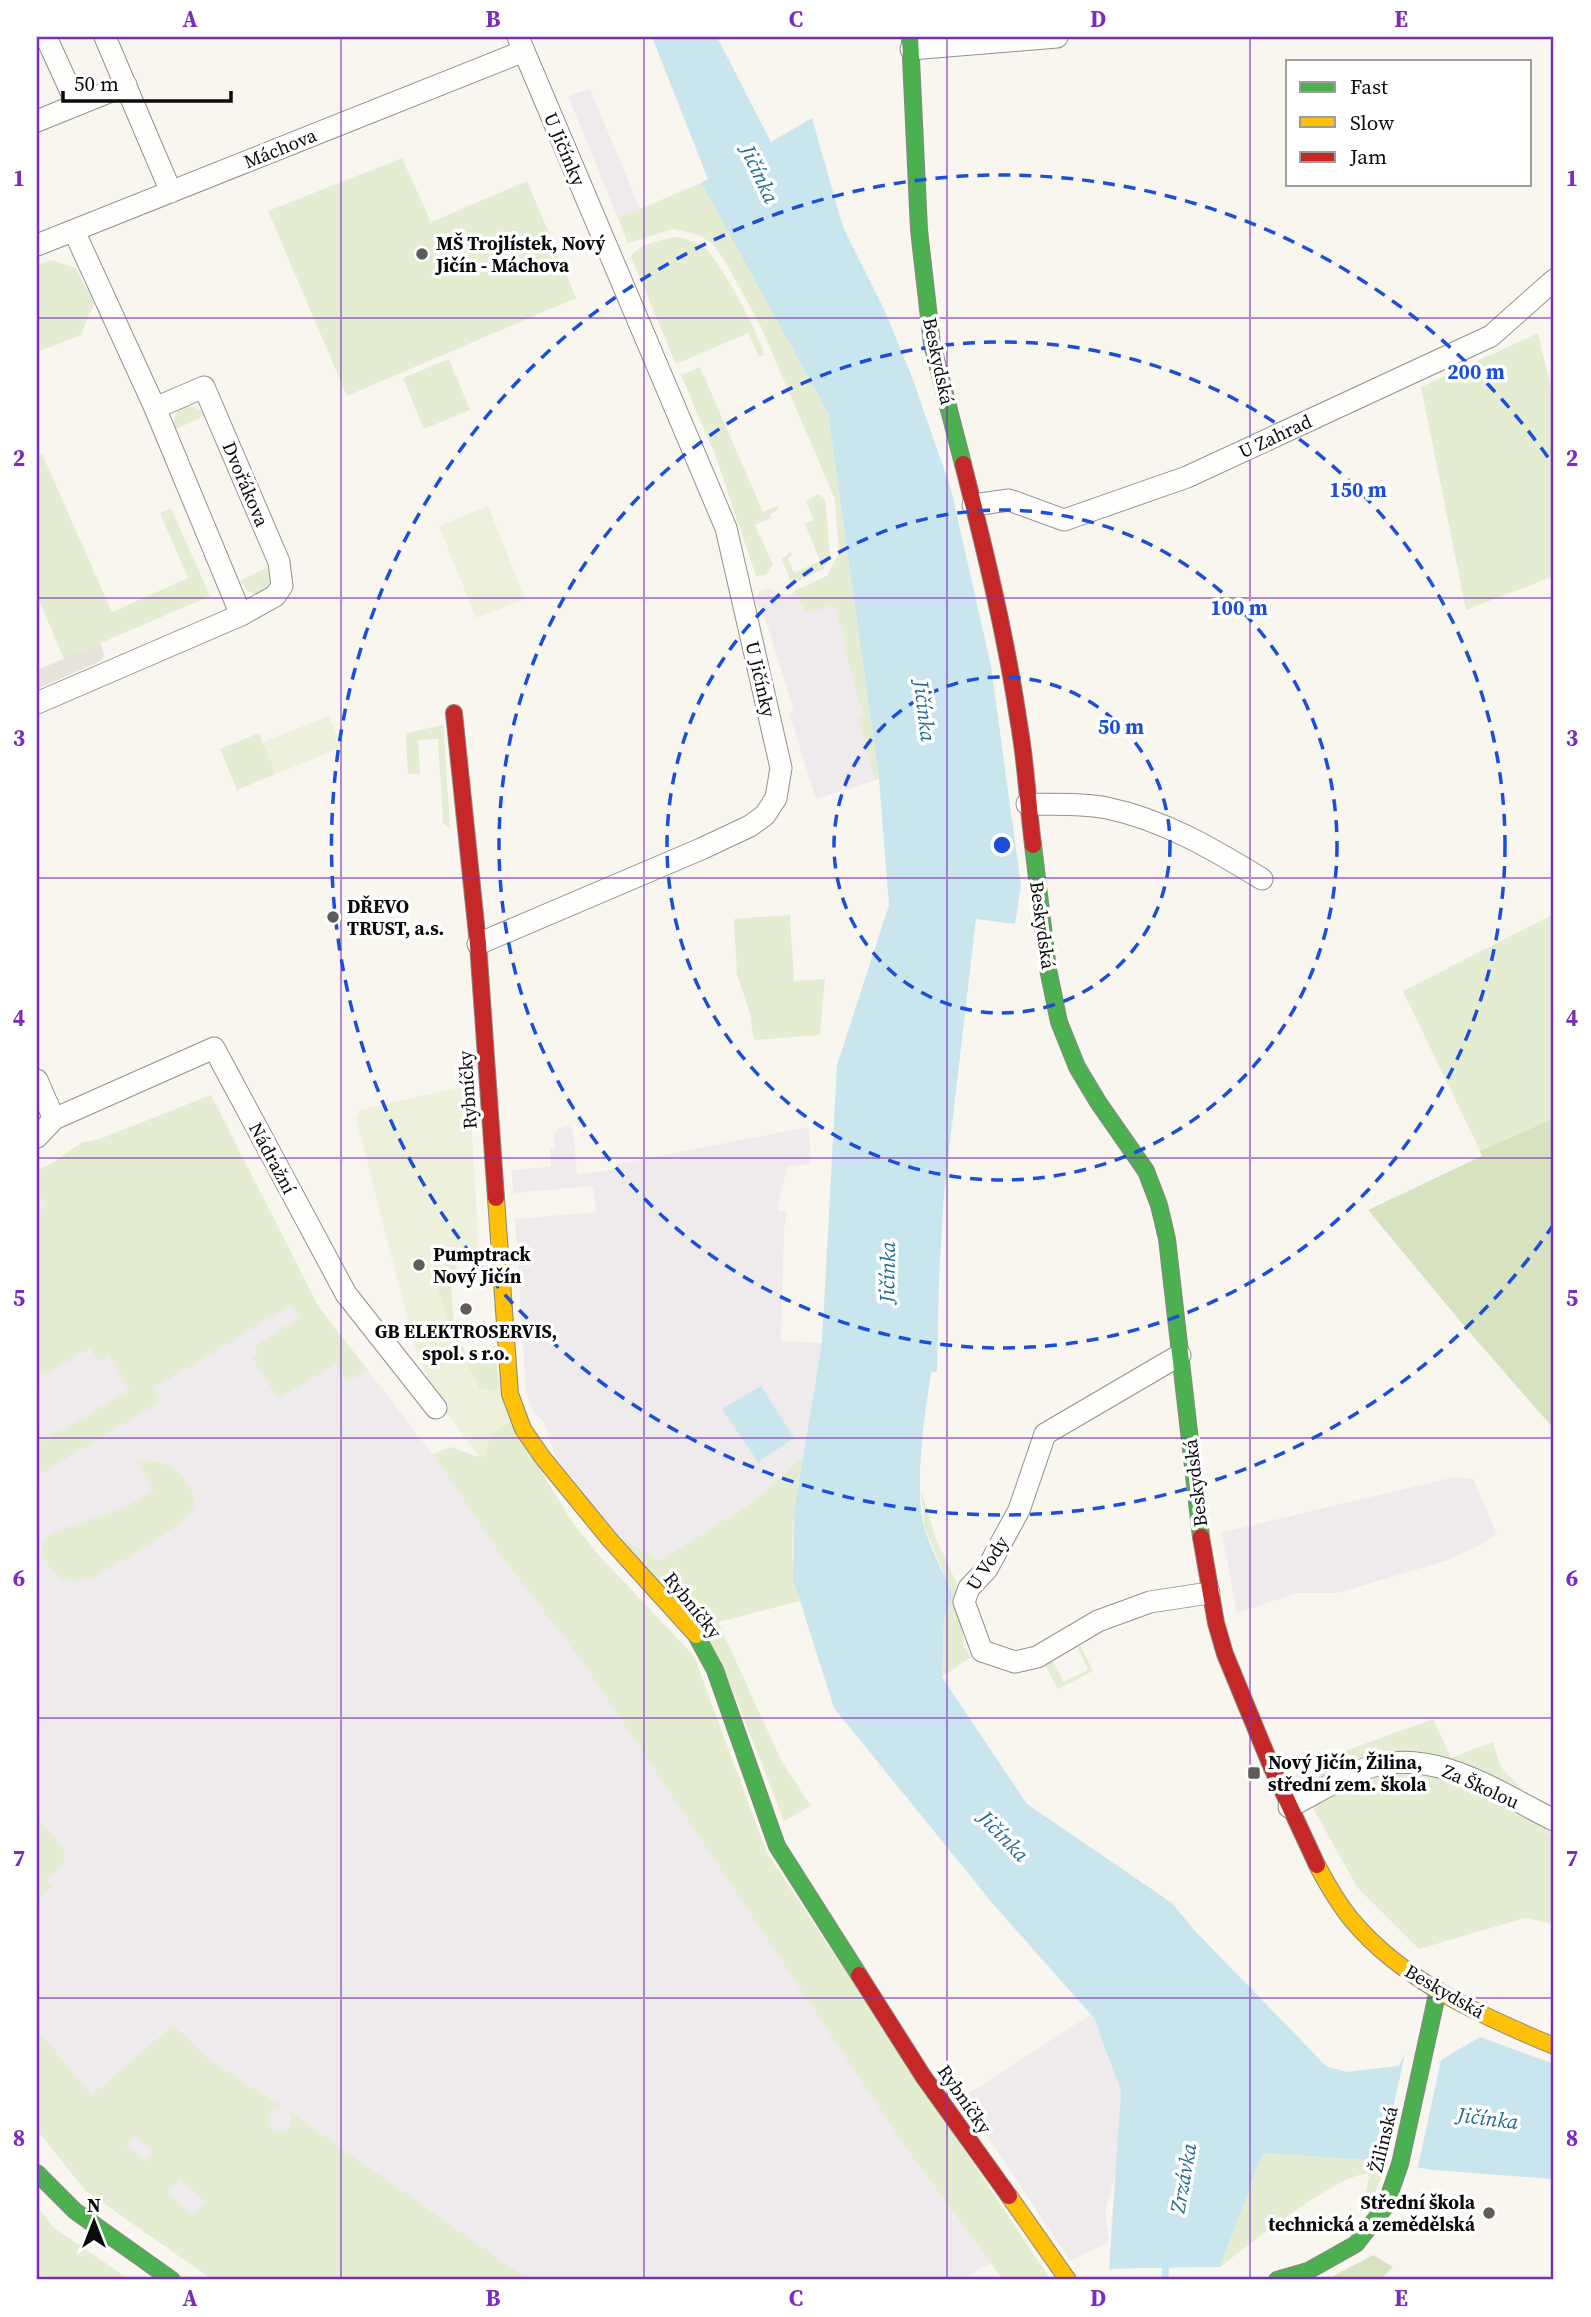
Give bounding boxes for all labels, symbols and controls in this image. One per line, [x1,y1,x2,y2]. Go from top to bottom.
text: A [182,3,198,35]
text: B [486,3,501,35]
text: C [789,3,803,35]
text: D [1090,3,1106,35]
text: E [1394,3,1408,35]
scale bar [63,60,231,104]
legend [1286,60,1532,186]
text: 50 m [74,69,119,98]
text: Fast [1350,72,1388,101]
street label: U Jičínky [538,108,592,190]
text: Slow [1350,108,1394,137]
street label: Máchova [240,122,321,174]
water label: Jičínka [733,137,786,208]
text: Jam [1349,142,1387,171]
text: 1 [13,162,25,194]
text: 1 [1566,162,1578,194]
place label: MŠ Trojlístek, Nový Jičín - Máchova [435,230,606,278]
marker: MŠ Trojlístek, Nový Jičín - Máchova [414,246,430,262]
street label: Beskydská [917,315,961,407]
text: 200 m [1447,357,1505,386]
street label: U Zahrad [1234,408,1316,464]
street label: Dvořákova [216,437,276,531]
text: 2 [13,442,25,474]
text: 2 [1566,442,1578,474]
text: 150 m [1329,475,1387,504]
text: 100 m [1210,593,1268,622]
street label: U Jičínky [740,638,782,720]
water label: Jičínka [907,676,943,743]
text: 50 m [1098,712,1144,741]
text: 3 [13,722,25,754]
text: 3 [1566,722,1578,754]
centre of rings [990,833,1014,857]
street label: Beskydská [1024,879,1062,971]
place label: DŘEVO TRUST, a.s. [347,893,444,941]
marker: DŘEVO TRUST, a.s. [325,909,341,925]
text: 4 [13,1002,25,1034]
text: 4 [1566,1002,1578,1034]
street label: Rybníčky [451,1050,483,1130]
street label: Nádražní [243,1118,303,1199]
place label: Pumptrack Nový Jičín [433,1241,531,1289]
water label: Jičínka [872,1241,902,1306]
marker: Pumptrack Nový Jičín [411,1257,427,1273]
text: 5 [13,1282,25,1314]
text: 5 [1566,1282,1578,1314]
marker: GB ELEKTROSERVIS, spol. s r.o. [458,1301,474,1317]
place label: GB ELEKTROSERVIS, spol. s r.o. [375,1318,557,1366]
street label: Beskydská [1177,1437,1213,1528]
street label: U Vody [960,1531,1014,1595]
text: 6 [13,1562,25,1594]
text: 6 [1566,1562,1578,1594]
street label: Rybníčky [658,1566,728,1644]
place label: Nový Jičín, Žilina, střední zem. škola [1268,1749,1428,1797]
street label: Za Školou [1439,1758,1523,1814]
marker: Nový Jičín, Žilina, střední zem. škola [1246,1765,1262,1781]
water label: Jičínka [970,1802,1036,1868]
text: 7 [13,1842,25,1874]
text: 7 [1566,1842,1578,1874]
street label: Beskydská [1400,1958,1490,2025]
street label: Rybníčky [932,2059,998,2139]
water label: Jičínka [1453,2100,1520,2136]
street label: Žilinská [1362,2103,1404,2175]
text: 8 [13,2122,25,2154]
text: 8 [1566,2122,1578,2154]
water label: Zrzávka [1162,2141,1203,2216]
north arrow [60,2188,130,2258]
place label: Střední škola technická a zemědělská [1268,2189,1476,2237]
text: N [87,2192,101,2218]
marker: Střední škola technická a zemědělská [1481,2205,1497,2221]
text: A [182,2282,198,2314]
text: B [486,2282,501,2314]
text: C [789,2282,803,2314]
text: D [1090,2282,1106,2314]
text: E [1394,2282,1408,2314]

